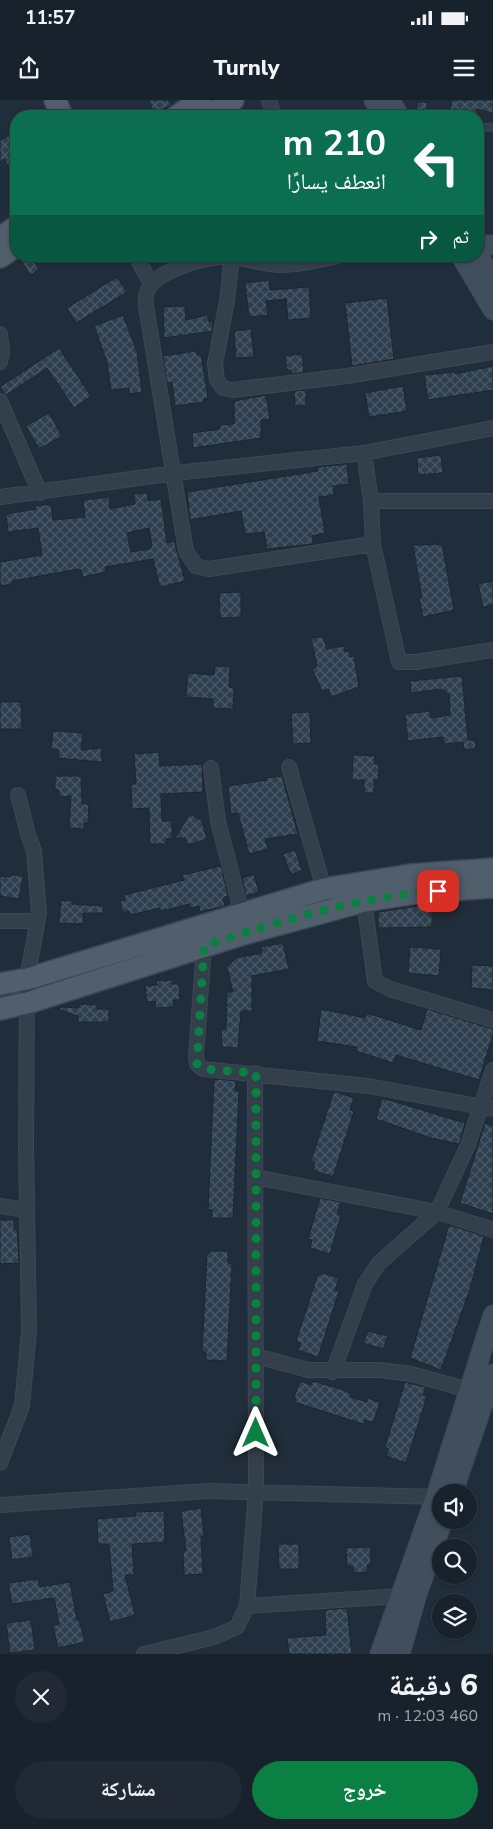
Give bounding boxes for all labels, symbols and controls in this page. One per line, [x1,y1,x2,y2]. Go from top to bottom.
text: 11:57 [25,5,75,31]
text: Turnly [213,53,280,83]
icon: share [15,54,43,82]
icon: menu [450,54,478,82]
text: 210 m [283,120,386,167]
icon: left [404,130,469,195]
text: انعطف يسارًا [287,167,386,197]
text: ثم [452,224,469,250]
icon: right [414,225,442,253]
pin [417,870,459,912]
icon: arrive [424,877,452,905]
position arrow [229,1406,281,1458]
map controls [432,1484,477,1639]
button: sound [432,1484,477,1529]
button: search [432,1539,477,1584]
button: layers [432,1594,477,1639]
text: 6 دقيقة [389,1665,478,1706]
button: close [15,1671,67,1723]
text: 460 m · 12:03 [377,1705,478,1727]
button: مشاركة [15,1761,242,1819]
button: خروج [252,1761,478,1819]

